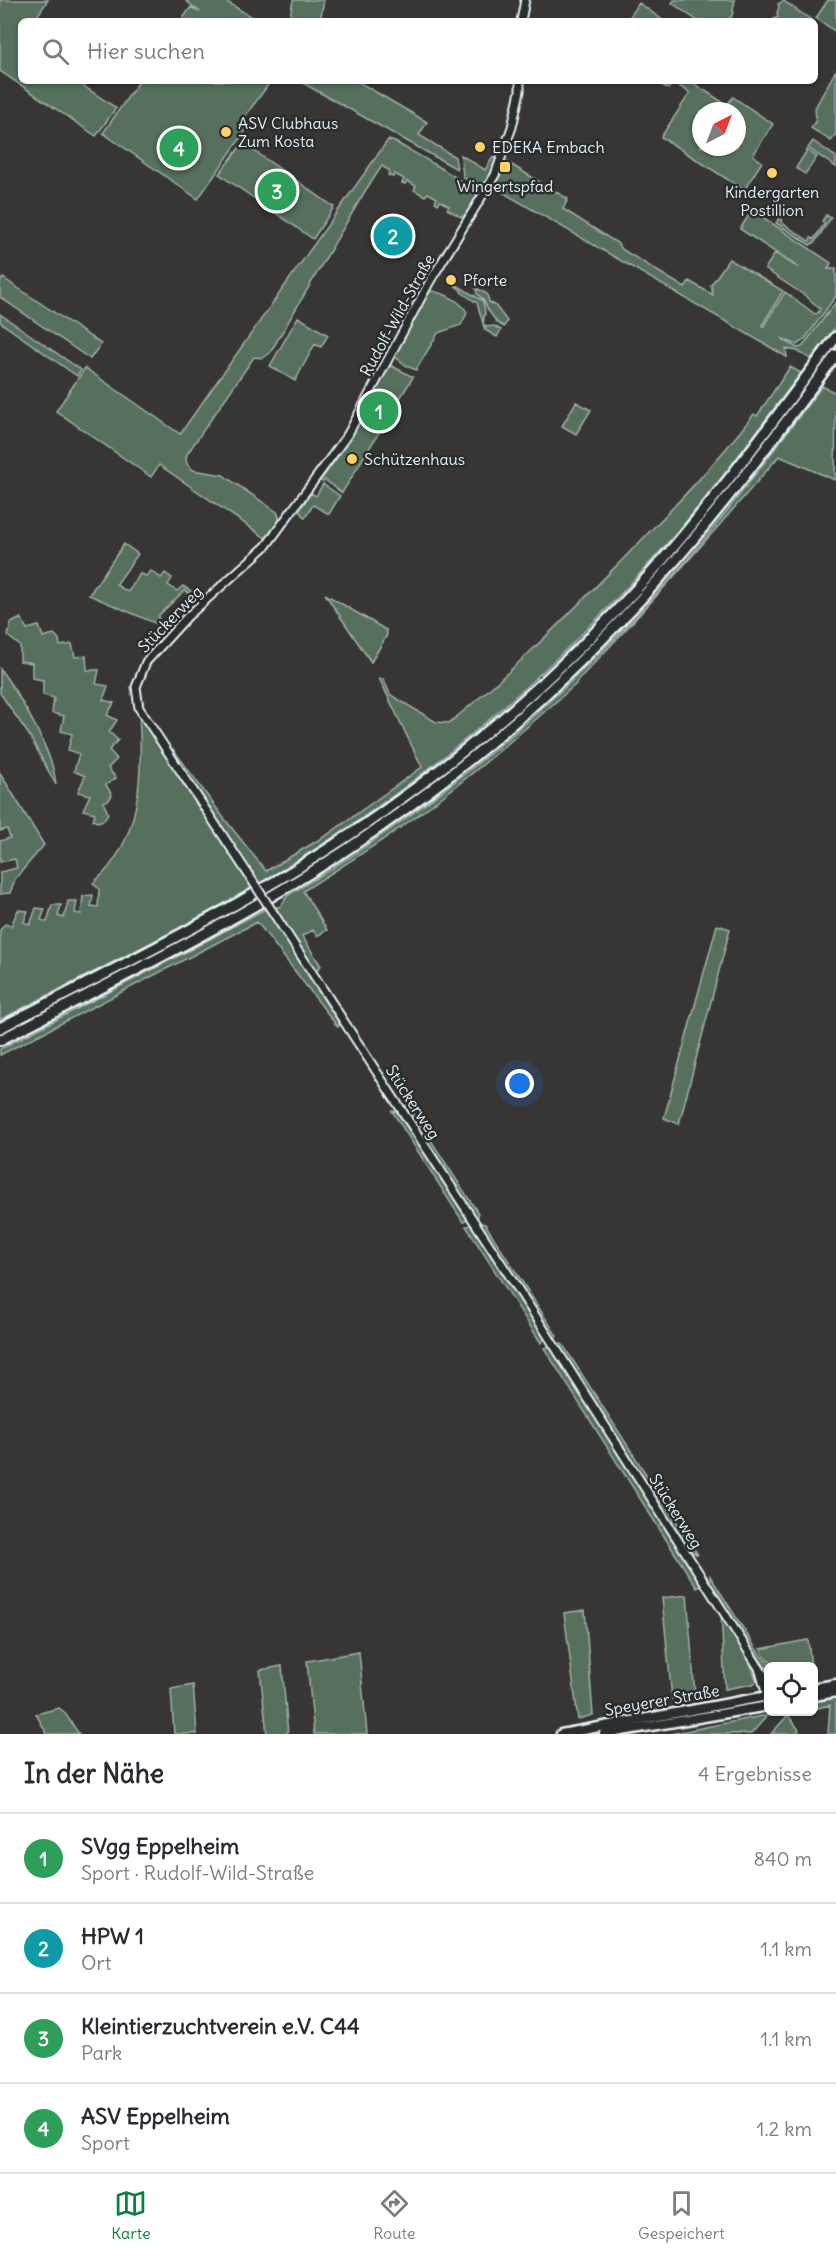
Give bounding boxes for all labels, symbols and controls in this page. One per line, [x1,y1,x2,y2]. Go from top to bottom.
search box [18,18,818,84]
icon: search [39,35,72,68]
text: Hier suchen [87,37,205,65]
north arrow [692,102,746,156]
place label: ASV Clubhaus Zum Kosta [238,113,338,151]
marker: ASV Clubhaus Zum Kosta [219,125,233,139]
pin: 4 [160,126,198,170]
place label: EDEKA Embach [492,137,605,157]
marker: EDEKA Embach [473,140,487,154]
marker: Wingertspfad [498,160,512,174]
marker: Kindergarten Postillion [765,166,779,180]
pin: 3 [258,168,296,213]
place label: Wingertspfad [457,176,553,196]
place label: Kindergarten Postillion [725,182,819,220]
pin: 2 [374,214,412,258]
street label: Rudolf-Wild-Straße [355,250,439,380]
place label: Pforte [463,270,507,290]
marker: Pforte [444,273,458,287]
pin: 1 [360,388,398,434]
place label: Schützenhaus [364,449,465,469]
marker: Schützenhaus [345,452,359,466]
street label: Stückerweg [133,582,207,656]
street label: Stückerweg [382,1061,444,1143]
your location [505,1069,534,1098]
street label: Stückerweg [645,1470,707,1552]
map controls [764,1662,818,1716]
button: locate [764,1662,818,1716]
street label: Speyerer Straße [603,1680,721,1720]
text: In der Nähe [24,1757,164,1790]
text: 4 Ergebnisse [698,1761,812,1786]
text: SVgg Eppelheim [81,1832,239,1860]
text: 1 [40,1846,47,1871]
text: 840 m [753,1846,812,1871]
text: Sport · Rudolf-Wild-Straße [81,1860,314,1885]
text: HPW 1 [81,1922,144,1950]
text: 2 [38,1936,49,1961]
text: 1.1 km [760,1936,812,1961]
text: Ort [81,1950,111,1975]
text: Kleintierzuchtverein e.V. C44 [81,2012,360,2040]
text: 3 [38,2026,49,2051]
text: 1.1 km [760,2026,812,2051]
text: Park [81,2040,122,2065]
text: ASV Eppelheim [81,2102,230,2130]
text: 4 [38,2116,49,2141]
text: 1.2 km [756,2116,812,2141]
text: Sport [81,2130,130,2155]
tab: Karte [111,2187,151,2243]
tab: Route [373,2187,415,2243]
tab: Gespeichert [638,2187,725,2243]

